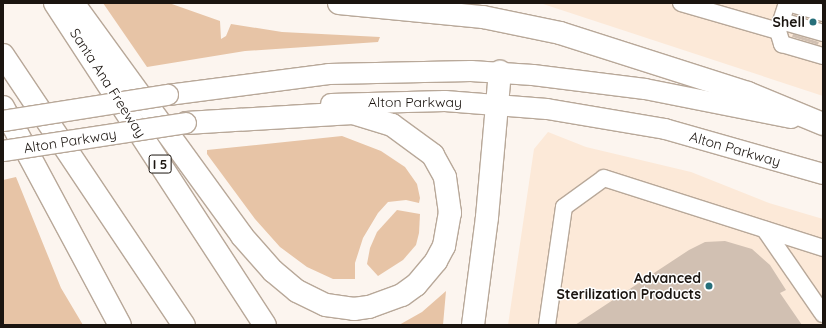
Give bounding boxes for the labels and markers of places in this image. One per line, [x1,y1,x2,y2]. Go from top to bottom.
place label: Shell [773,14,805,30]
marker: Shell [808,17,818,27]
place label: Advanced Sterilization Products [556,270,701,302]
marker: Advanced Sterilization Products [704,281,714,291]

